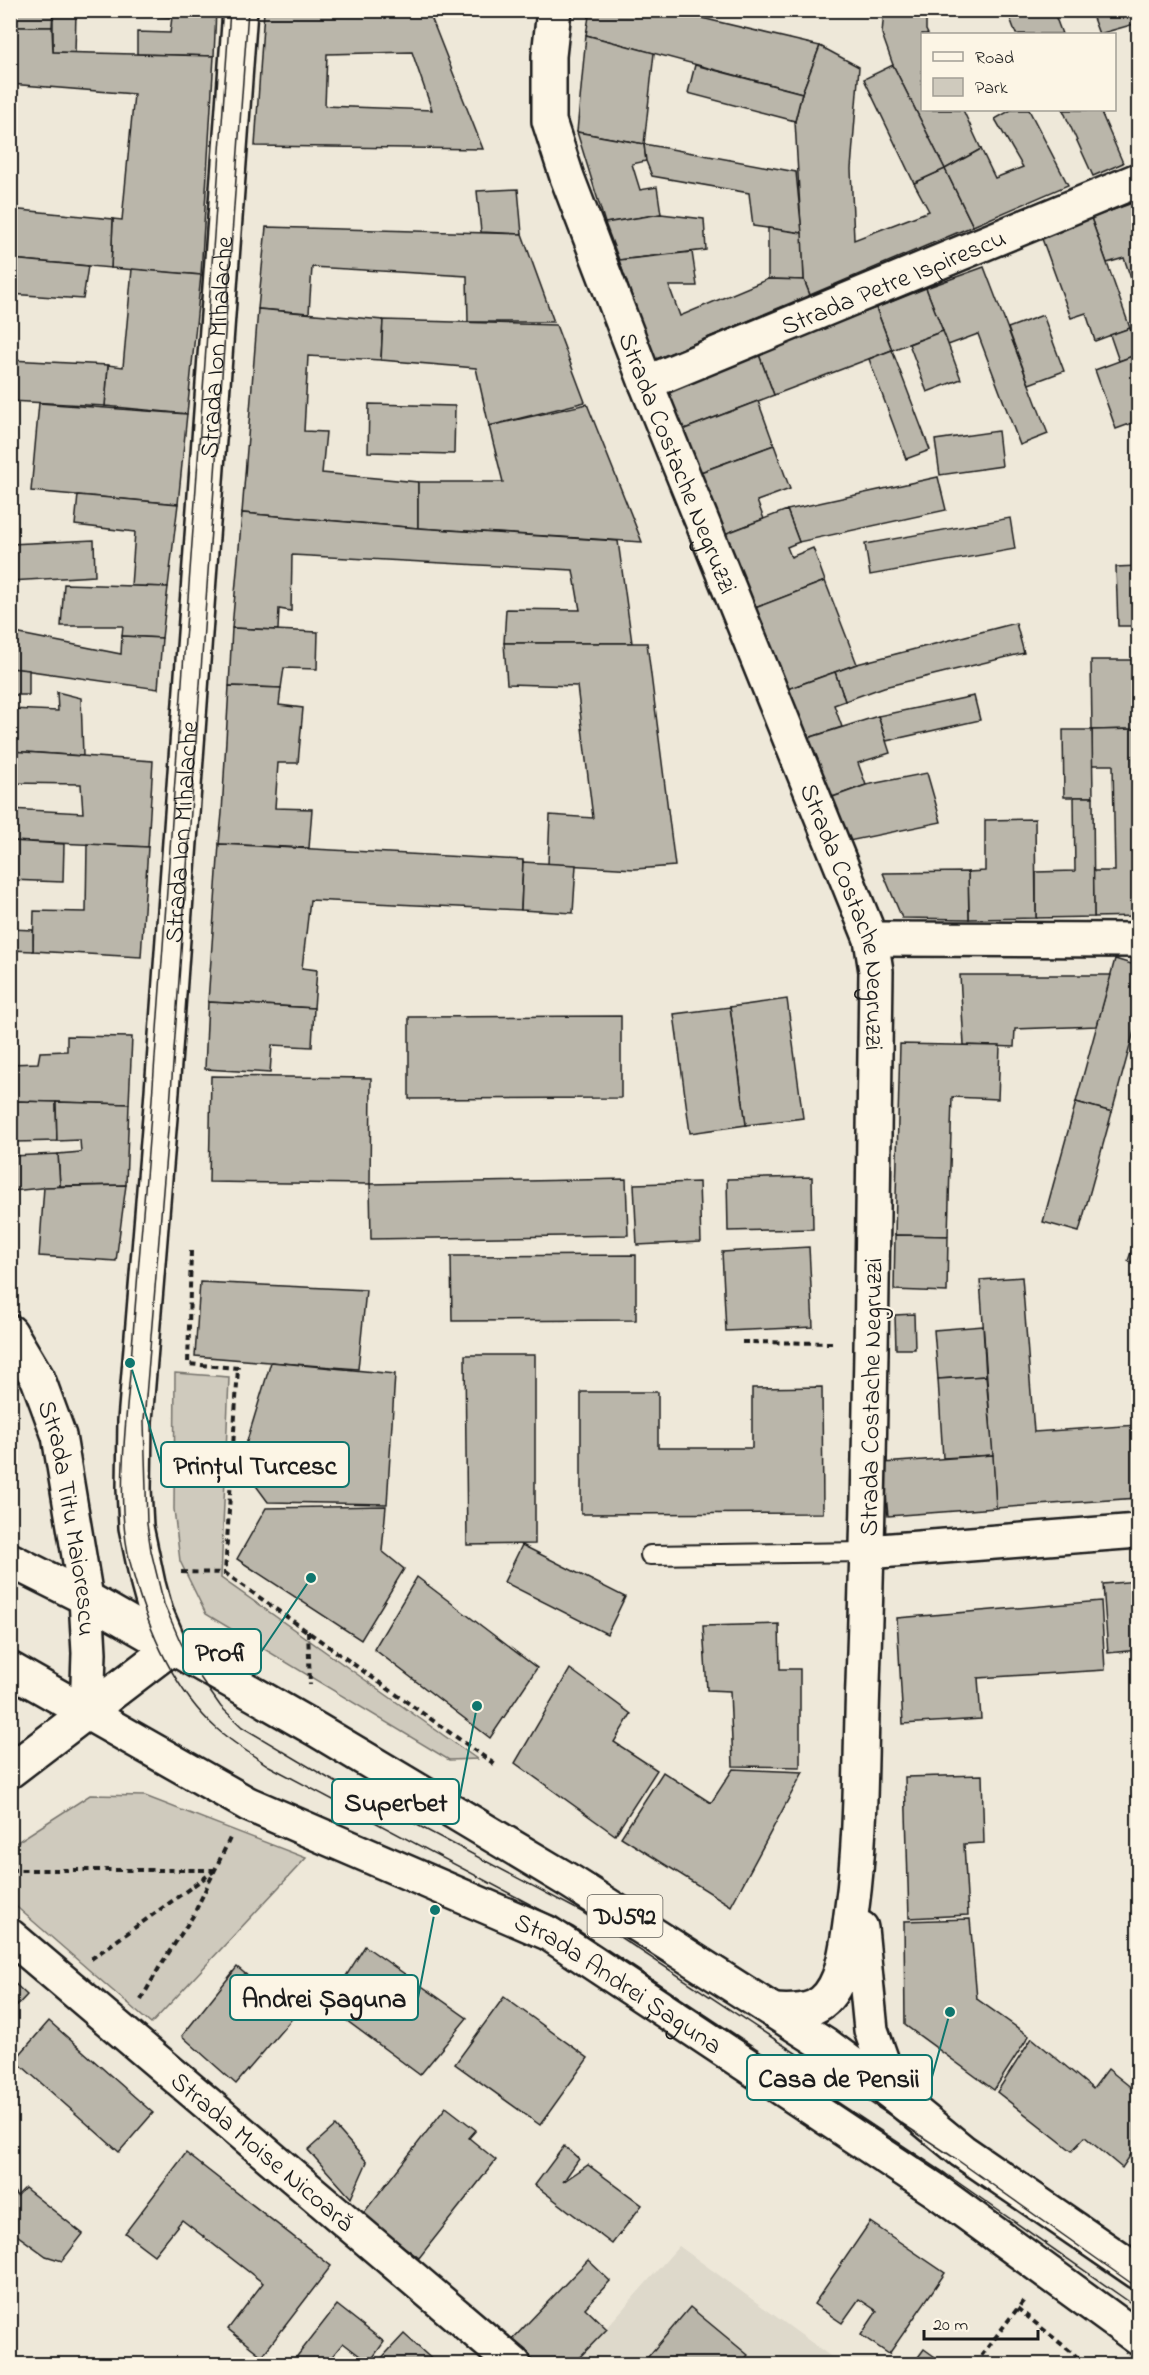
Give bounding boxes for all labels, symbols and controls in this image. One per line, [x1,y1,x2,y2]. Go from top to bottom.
legend [921,33,1116,111]
text: Road [975,46,1014,72]
text: Park [975,76,1008,102]
street label: Strada Petre Ispirescu [776,221,1012,347]
street label: Strada Ion Mihalache [192,235,246,460]
street label: Strada Costache Negruzzi [606,328,746,601]
street label: Strada Ion Mihalache [157,719,211,944]
street label: Strada Costache Negruzzi [788,778,893,1051]
street label: Strada Costache Negruzzi [852,1257,894,1537]
street label: Strada Titu Maiorescu [25,1395,104,1637]
callout: Prințul Turcesc [161,1442,349,1487]
text: Prințul Turcesc [173,1448,338,1487]
callout: Profi [183,1629,261,1674]
text: Profi [195,1635,249,1674]
callout: Superbet [332,1779,459,1824]
text: Superbet [344,1785,449,1824]
road number: DJ592 [588,1895,662,1937]
street label: Strada Andrei Șaguna [507,1905,729,2066]
callout: Andrei Șaguna [230,1975,418,2020]
text: Andrei Șaguna [242,1981,406,2021]
callout: Casa de Pensii [747,2055,932,2100]
text: Casa de Pensii [758,2061,920,2100]
street label: Strada Moise Nicoară [161,2064,361,2242]
scale bar [924,2303,1038,2341]
text: 20 m [933,2313,968,2339]

